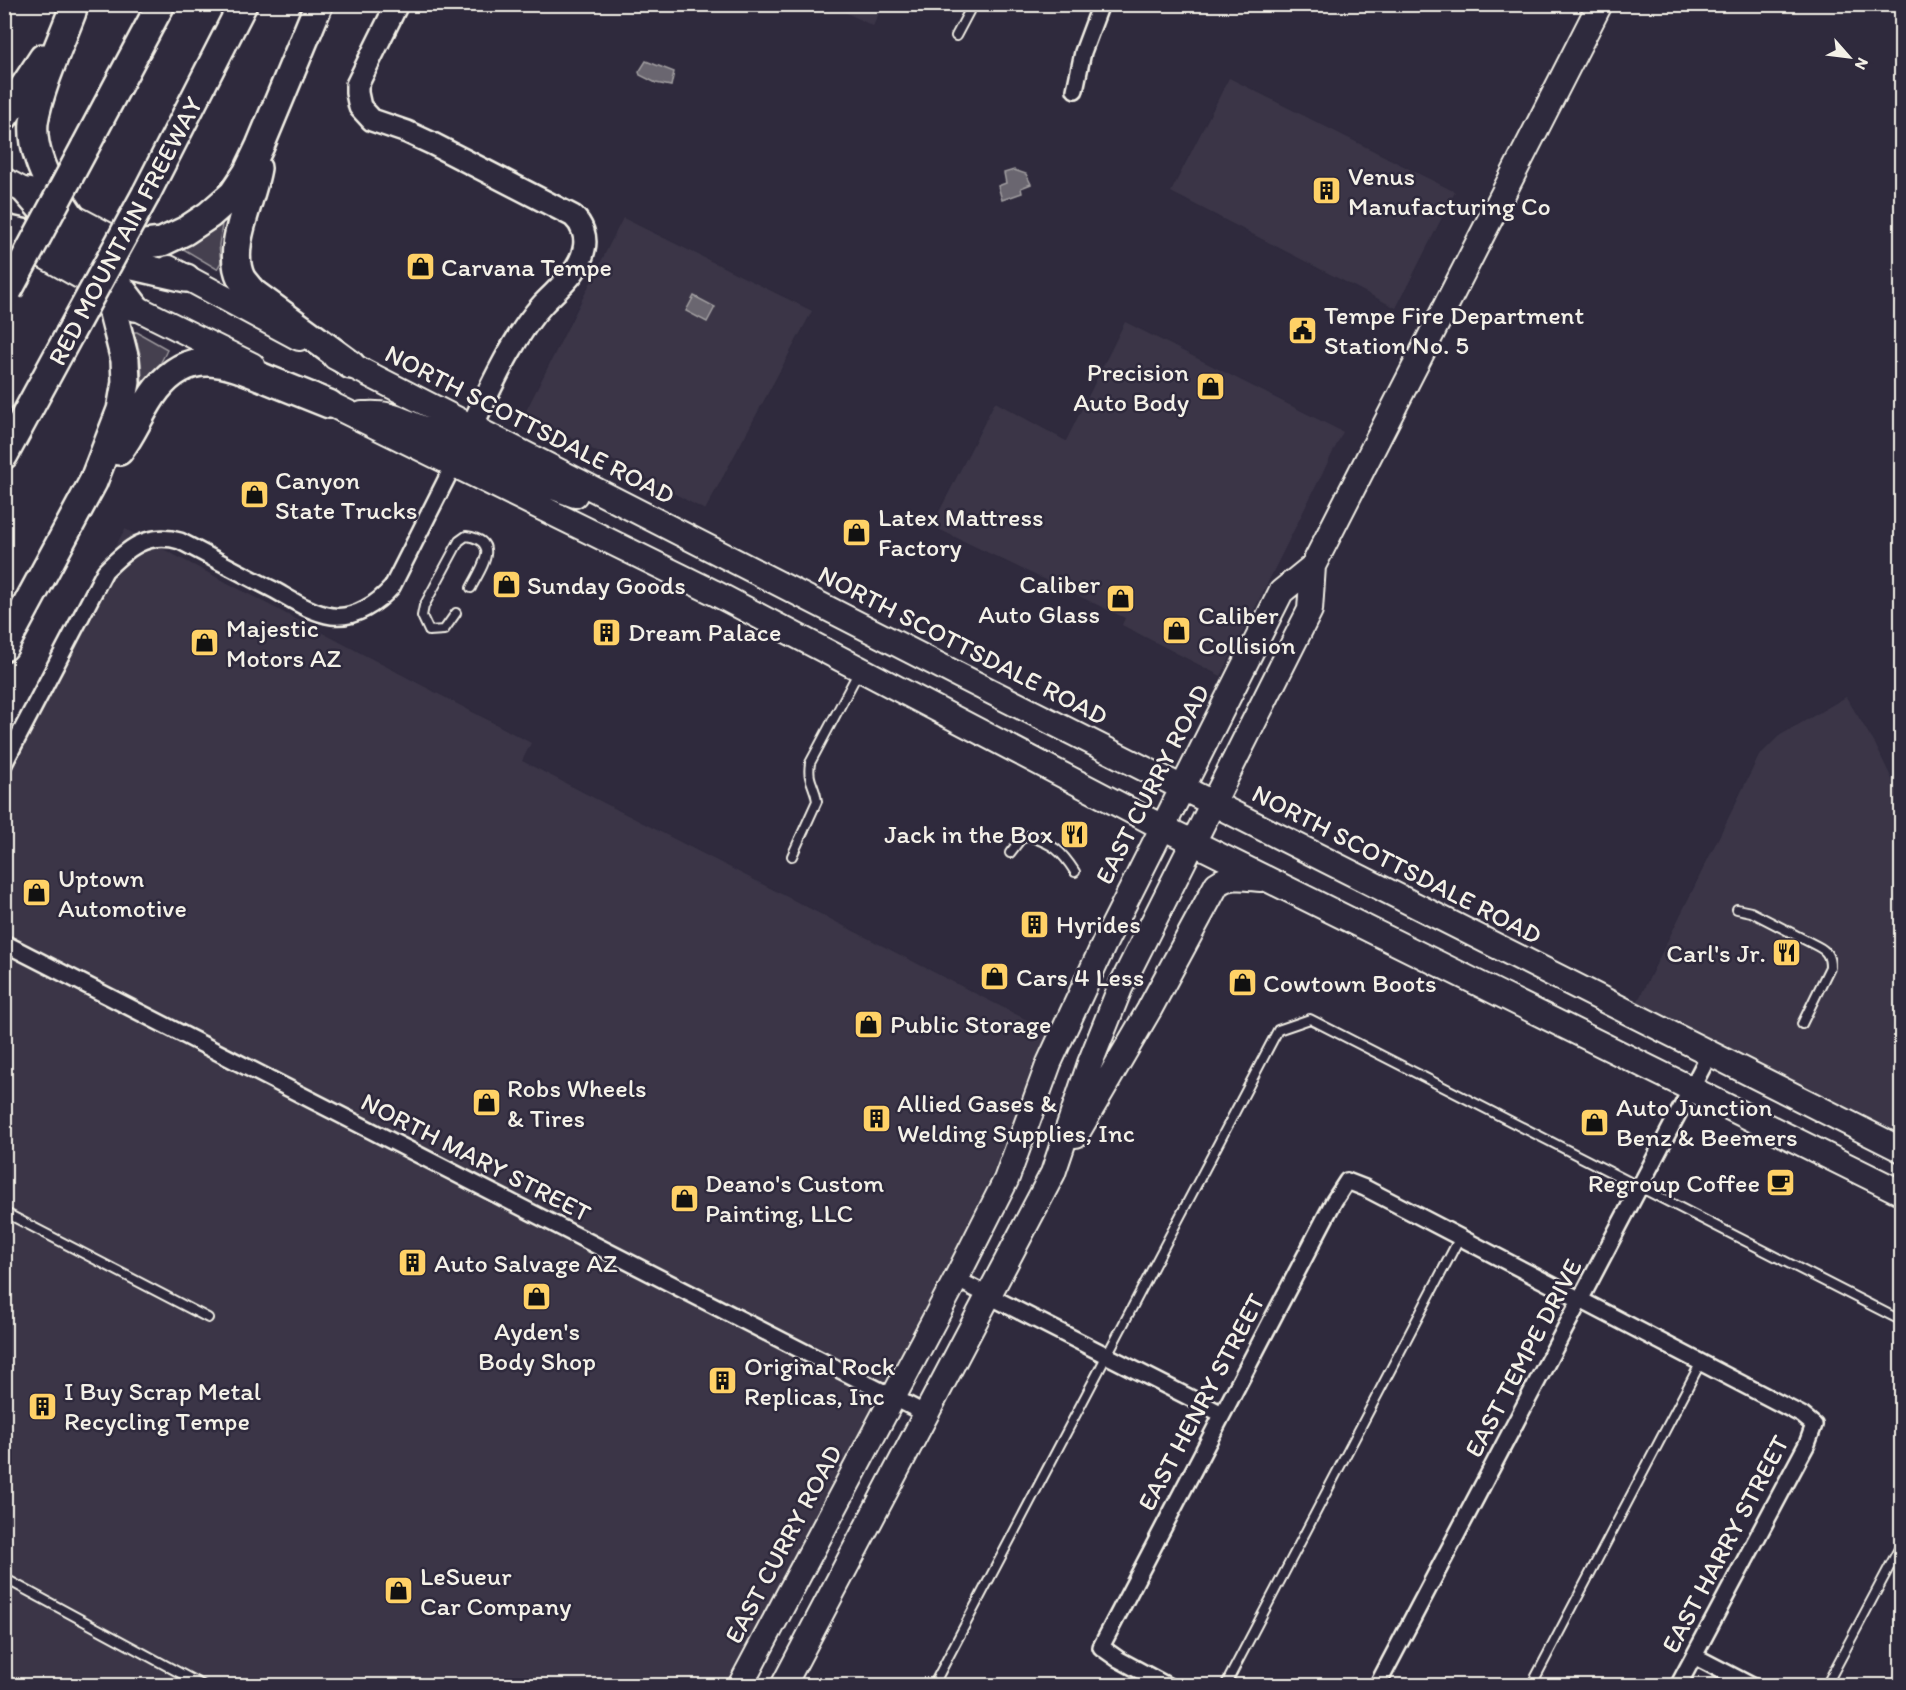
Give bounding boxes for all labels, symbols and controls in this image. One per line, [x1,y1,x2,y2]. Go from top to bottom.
north arrow [1819,27,1879,87]
text: N [1851,55,1873,73]
street label: RED MOUNTAIN FREEWAY [41,91,210,371]
place label: Venus Manufacturing Co [1348,160,1551,222]
building icon: Venus Manufacturing Co [1311,175,1343,207]
shop icon: Carvana Tempe [404,251,436,283]
place label: Carvana Tempe [441,251,612,283]
place label: Tempe Fire Department Station No. 5 [1324,299,1584,361]
public building icon: Tempe Fire Department Station No. 5 [1287,314,1319,346]
street label: NORTH SCOTTSDALE ROAD [380,337,680,511]
place label: Precision Auto Body [1073,356,1189,418]
shop icon: Precision Auto Body [1194,371,1226,403]
place label: Canyon State Trucks [275,464,417,526]
shop icon: Canyon State Trucks [238,479,270,511]
place label: Latex Mattress Factory [878,501,1044,563]
shop icon: Latex Mattress Factory [841,516,873,548]
street label: NORTH SCOTTSDALE ROAD [813,558,1113,732]
place label: Caliber Auto Glass [978,568,1101,630]
shop icon: Sunday Goods [490,569,522,601]
place label: Sunday Goods [527,569,686,601]
shop icon: Caliber Auto Glass [1105,583,1137,615]
place label: Caliber Collision [1198,599,1296,661]
place label: Majestic Motors AZ [226,612,342,674]
shop icon: Caliber Collision [1161,614,1193,646]
building icon: Dream Palace [591,616,623,648]
place label: Dream Palace [628,616,781,648]
shop icon: Majestic Motors AZ [189,627,221,659]
street label: EAST CURRY ROAD [1088,679,1216,889]
street label: NORTH SCOTTSDALE ROAD [1247,777,1547,951]
place label: Jack in the Box [884,818,1053,850]
restaurant icon: Jack in the Box [1058,818,1090,850]
place label: Uptown Automotive [58,862,187,924]
shop icon: Uptown Automotive [21,877,53,909]
building icon: Hyrides [1019,908,1051,940]
place label: Hyrides [1056,908,1141,940]
place label: Carl's Jr. [1666,937,1766,969]
restaurant icon: Carl's Jr. [1771,937,1803,969]
shop icon: Cars 4 Less [979,961,1011,993]
place label: Cars 4 Less [1016,961,1144,993]
shop icon: Cowtown Boots [1226,967,1258,999]
place label: Cowtown Boots [1263,967,1437,999]
shop icon: Public Storage [853,1008,885,1040]
place label: Public Storage [890,1008,1051,1040]
place label: Robs Wheels & Tires [507,1072,647,1134]
street label: NORTH MARY STREET [356,1085,597,1229]
shop icon: Robs Wheels & Tires [470,1087,502,1119]
place label: Allied Gases & Welding Supplies, Inc [897,1087,1135,1149]
place label: Auto Junction Benz & Beemers [1616,1091,1798,1153]
building icon: Allied Gases & Welding Supplies, Inc [860,1102,892,1134]
shop icon: Auto Junction Benz & Beemers [1579,1106,1611,1138]
place label: Deano's Custom Painting, LLC [705,1167,884,1229]
place label: Regroup Coffee [1588,1167,1760,1199]
cafe icon: Regroup Coffee [1765,1167,1797,1199]
shop icon: Deano's Custom Painting, LLC [668,1182,700,1214]
building icon: Auto Salvage AZ [397,1247,429,1279]
place label: Auto Salvage AZ [434,1247,618,1279]
street label: EAST TEMPE DRIVE [1457,1253,1589,1463]
shop icon: Ayden's Body Shop [521,1281,553,1313]
street label: EAST HENRY STREET [1130,1288,1272,1516]
place label: Ayden's Body Shop [478,1315,596,1377]
place label: Original Rock Replicas, Inc [744,1350,896,1412]
building icon: Original Rock Replicas, Inc [707,1365,739,1397]
place label: I Buy Scrap Metal Recycling Tempe [64,1375,261,1437]
building icon: I Buy Scrap Metal Recycling Tempe [27,1390,59,1422]
street label: EAST HARRY STREET [1654,1429,1796,1658]
street label: EAST CURRY ROAD [717,1439,849,1649]
place label: LeSueur Car Company [420,1560,571,1622]
shop icon: LeSueur Car Company [383,1575,415,1607]

